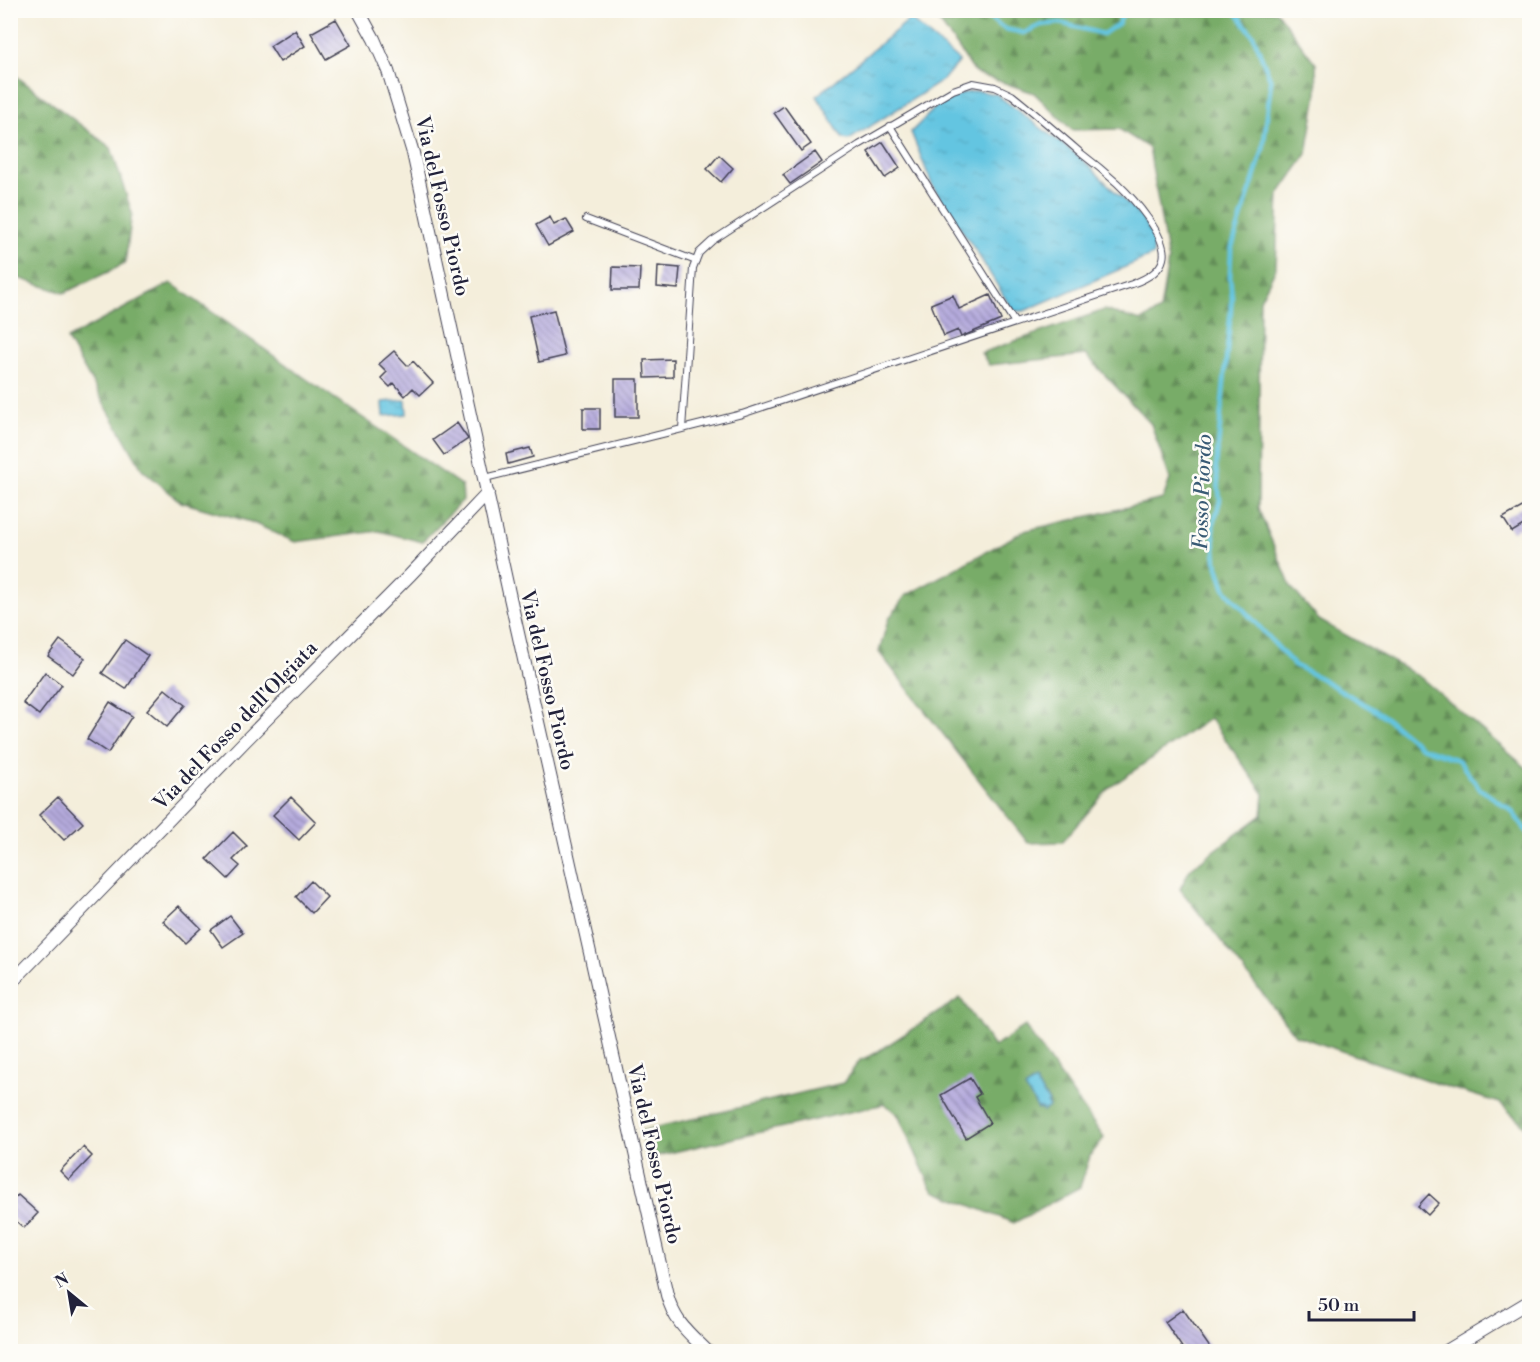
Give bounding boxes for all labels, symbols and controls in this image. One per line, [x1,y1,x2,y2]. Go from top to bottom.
street label: Via del Fosso Piordo [408,113,474,299]
water label: Fosso Piordo [1188,433,1218,551]
street label: Via del Fosso Piordo [513,587,579,773]
street label: Via del Fosso dell'Olgiata [148,636,324,816]
street label: Via del Fosso Piordo [620,1061,686,1247]
north arrow [39,1263,99,1323]
text: N [52,1269,73,1293]
scale bar [1309,1284,1414,1322]
text: 50 m [1318,1294,1360,1317]

